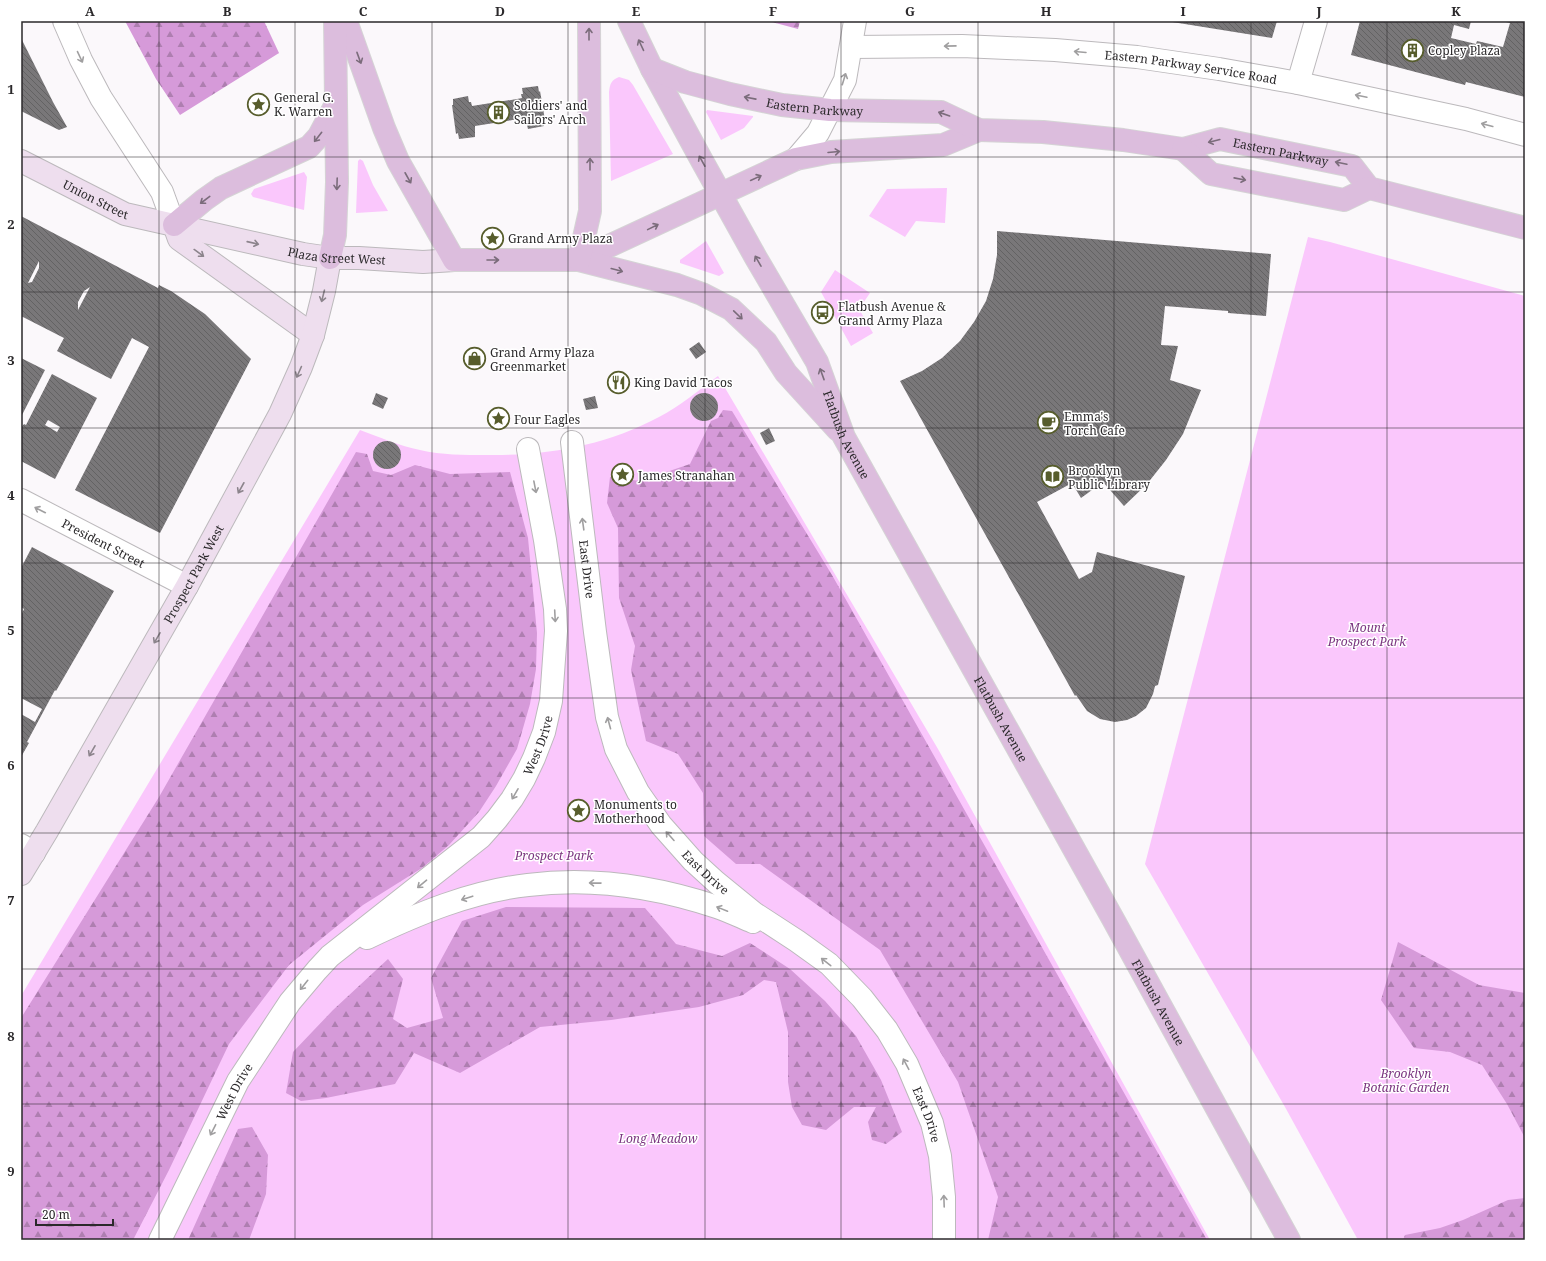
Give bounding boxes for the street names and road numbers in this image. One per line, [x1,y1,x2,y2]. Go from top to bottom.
street label: Eastern Parkway Service Road [1104,46,1279,88]
street label: Eastern Parkway [765,93,864,119]
street label: Eastern Parkway [1231,133,1330,170]
street label: Union Street [60,175,130,223]
street label: Plaza Street West [286,242,386,268]
street label: Flatbush Avenue [819,388,874,482]
street label: President Street [59,514,148,571]
street label: Prospect Park West [159,522,227,626]
street label: East Drive [575,539,599,599]
street label: Flatbush Avenue [970,673,1032,765]
street label: West Drive [519,714,556,778]
street label: East Drive [678,846,733,898]
street label: Flatbush Avenue [1128,956,1189,1048]
street label: West Drive [212,1059,256,1123]
street label: East Drive [909,1084,945,1144]

